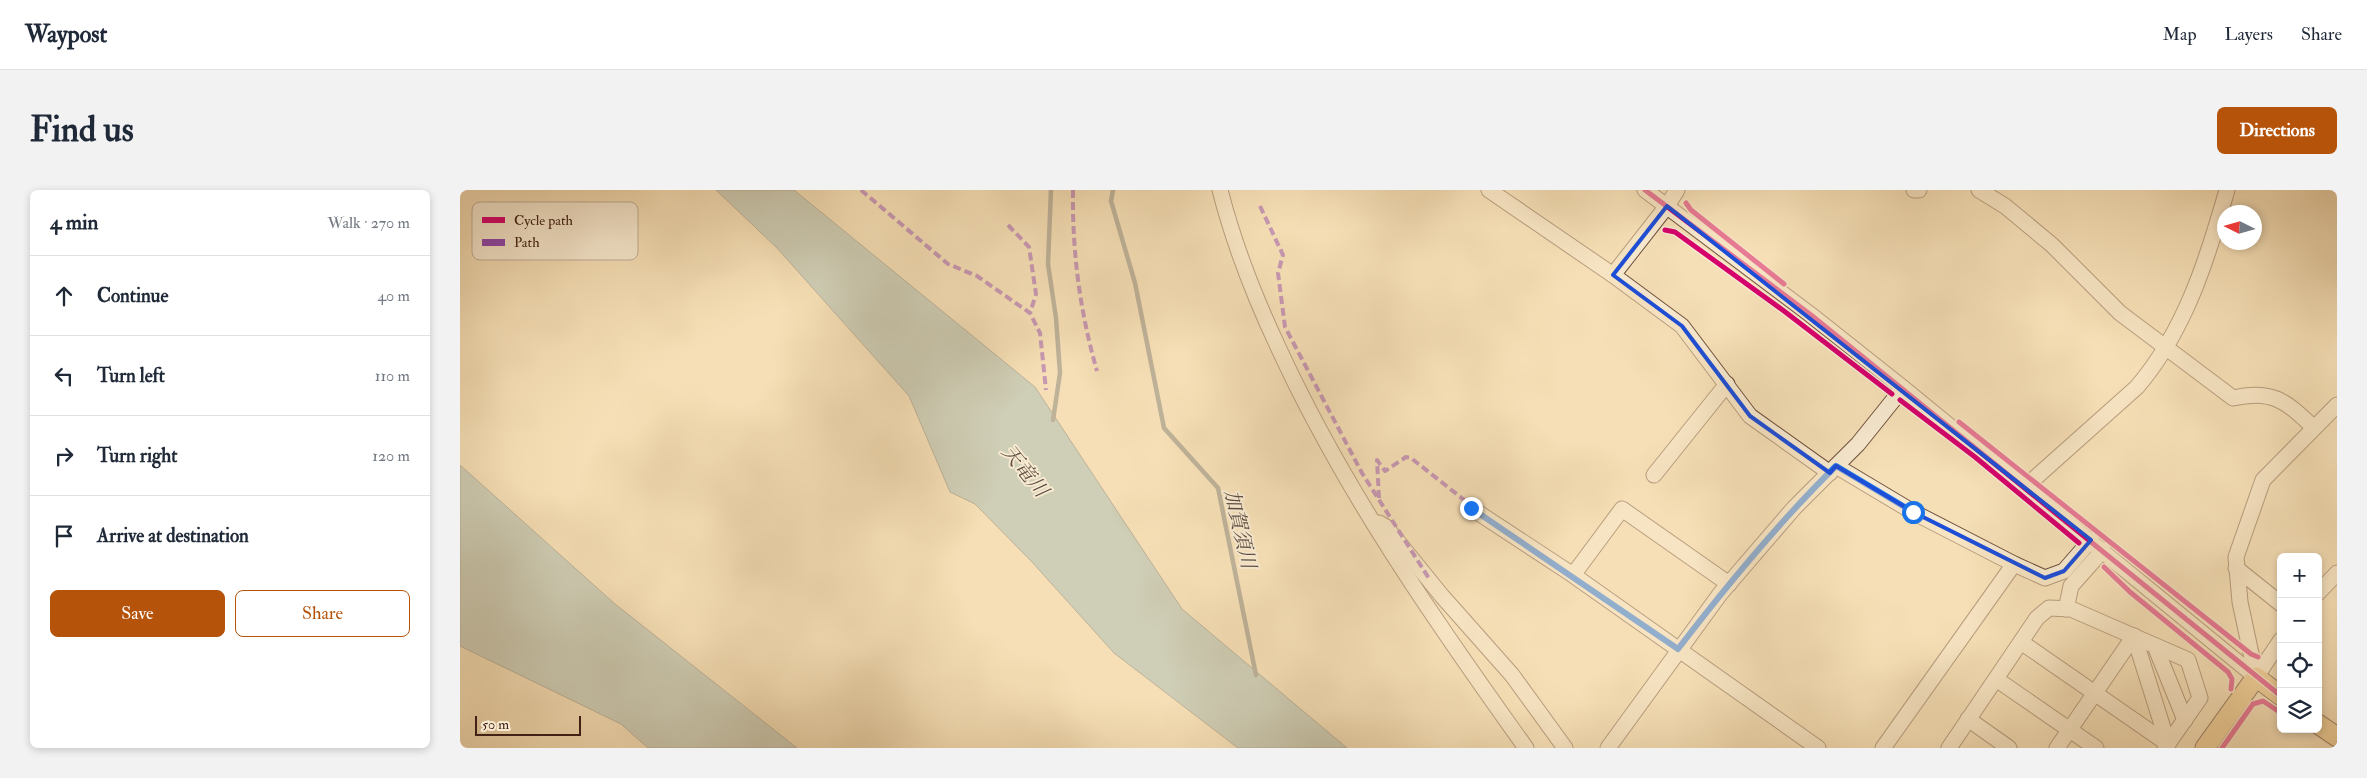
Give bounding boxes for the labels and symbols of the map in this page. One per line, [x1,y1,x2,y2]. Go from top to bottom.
legend [472,202,638,260]
north arrow [2217,205,2262,250]
text: Cycle path [514,212,574,230]
text: Path [514,234,540,251]
water label: 天竜川 [996,440,1055,504]
water label: 加賀須川 [1219,487,1262,573]
route end [1460,497,1483,520]
route start [1902,501,1925,524]
scale bar [475,713,581,736]

